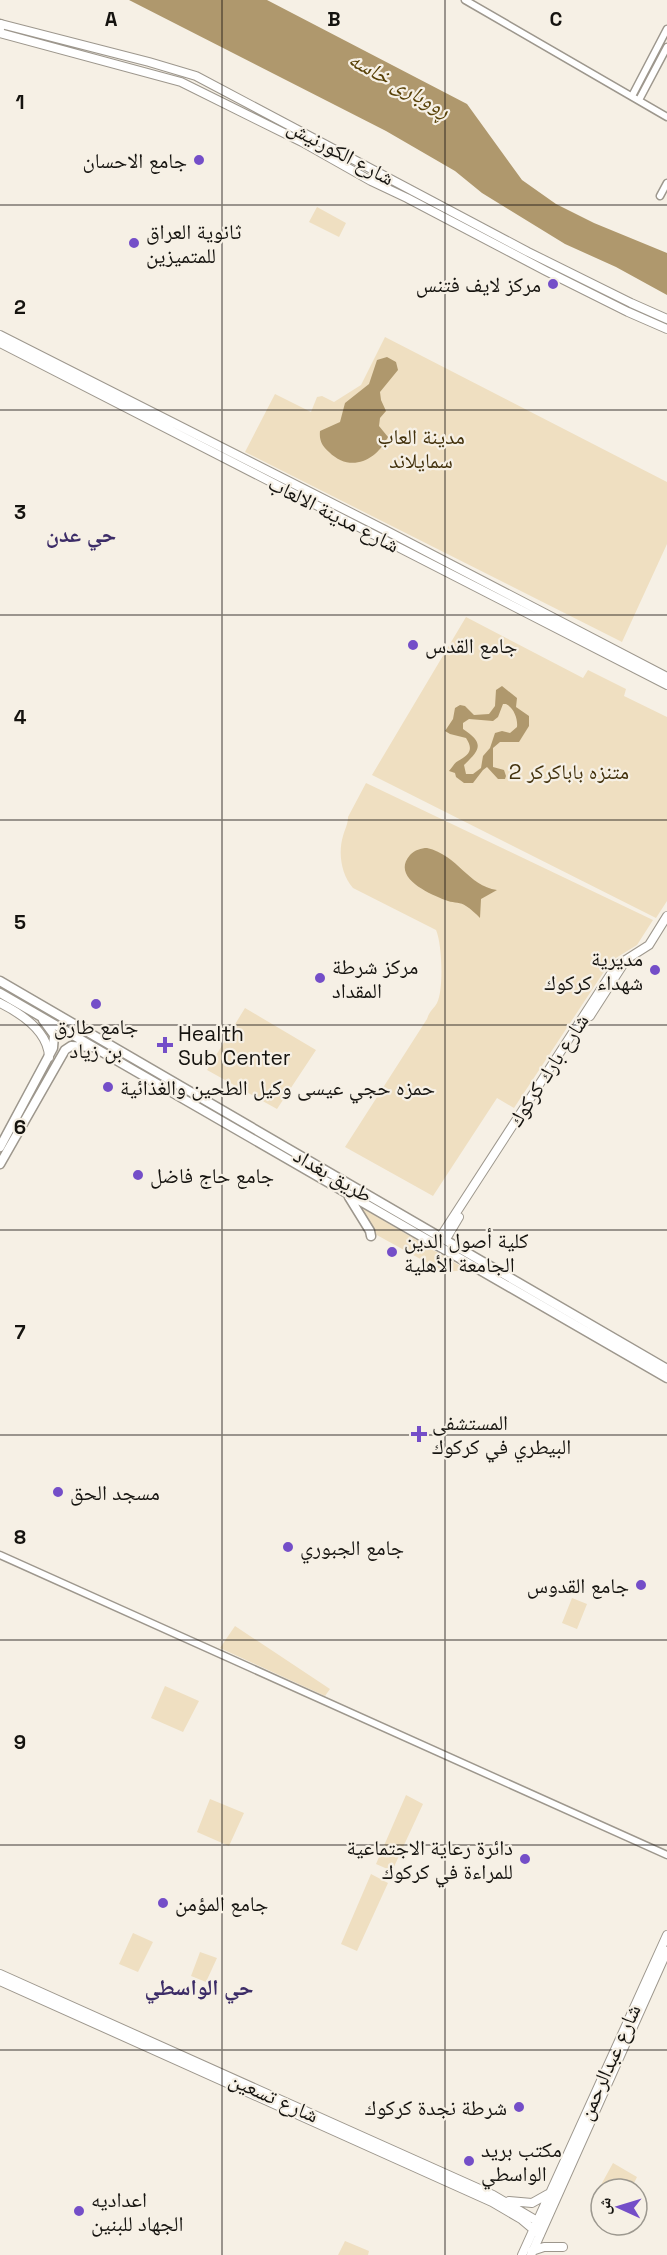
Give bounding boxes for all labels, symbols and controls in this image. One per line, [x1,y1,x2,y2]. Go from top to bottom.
text: A [105,6,118,32]
text: B [327,6,341,32]
text: C [550,6,563,32]
water label: ڕووباری خاسە [342,45,456,127]
text: 1 [15,89,25,115]
street label: شارع الكورنيش [283,113,399,191]
place label: جامع الاحسان [83,147,187,174]
marker: جامع الاحسان [192,153,206,167]
place label: ثانوية العراق للمتميزين [146,218,242,269]
marker: ثانوية العراق للمتميزين [127,236,141,250]
place label: مركز لايف فتنس [416,271,541,298]
marker: مركز لايف فتنس [546,277,560,291]
text: 2 [14,294,26,320]
park label: مدينة العاب سمايلاند [377,423,465,474]
street label: شارع مدينة الالعاب [264,469,404,559]
text: 3 [14,499,26,525]
district label: حي عدن [46,520,116,551]
place label: جامع القدس [425,632,517,659]
marker: جامع القدس [406,638,420,652]
text: 4 [14,704,27,730]
park label: متنزه باباكركر 2 [509,758,629,785]
text: 5 [14,909,26,935]
place label: مديرية شهداء كركوك [544,945,643,996]
place label: مركز شرطة المقداد [332,953,418,1004]
marker: مديرية شهداء كركوك [648,963,662,977]
marker: مركز شرطة المقداد [313,971,327,985]
marker: جامع طارق بن زياد [89,997,103,1011]
street label: شارع بارك كركوك [502,1009,594,1131]
place label: جامع طارق بن زياد [54,1013,138,1064]
place label: Health Sub Center [178,1020,291,1071]
marker: Health Sub Center [156,1036,174,1054]
place label: حمزه حجي عيسى وكيل الطحين والغذائية [120,1074,435,1104]
marker: حمزه حجي عيسى وكيل الطحين والغذائية [101,1080,115,1094]
text: 6 [14,1114,26,1140]
street label: طريق بغداد [289,1142,377,1208]
place label: جامع حاج فاضل [150,1162,274,1189]
marker: جامع حاج فاضل [131,1168,145,1182]
place label: كلية أصول الدين الجامعة الأهلية [404,1227,529,1278]
marker: كلية أصول الدين الجامعة الأهلية [385,1245,399,1259]
text: 7 [14,1319,26,1345]
place label: المستشفى البيطري في كركوك [432,1409,571,1463]
marker: المستشفى البيطري في كركوك [410,1425,428,1443]
place label: مسجد الحق [70,1479,160,1506]
marker: مسجد الحق [51,1485,65,1499]
text: 8 [14,1524,26,1550]
place label: جامع الجبوري [300,1534,404,1564]
marker: جامع الجبوري [281,1540,295,1554]
place label: جامع القدوس [527,1572,629,1599]
marker: جامع القدوس [634,1578,648,1592]
text: 9 [14,1729,26,1755]
place label: دائرة رعاية الاجتماعية للمراءة في كركوك [347,1834,513,1888]
marker: دائرة رعاية الاجتماعية للمراءة في كركوك [518,1852,532,1866]
place label: جامع المؤمن [175,1890,268,1917]
marker: جامع المؤمن [156,1896,170,1910]
district label: حي الواسطي [144,1973,254,2004]
street label: شارع عبدالرحمن [571,2000,647,2124]
street label: شارع تسعين [225,2065,323,2129]
place label: شرطة نجدة كركوك [365,2094,507,2121]
marker: شرطة نجدة كركوك [512,2100,526,2114]
place label: مكتب بريد الواسطي [481,2136,562,2190]
marker: مكتب بريد الواسطي [462,2154,476,2168]
north arrow [589,2177,649,2237]
place label: اعداديه الجهاد للبنين [91,2186,184,2237]
text: ش [593,2197,616,2215]
marker: اعداديه الجهاد للبنين [72,2204,86,2218]

